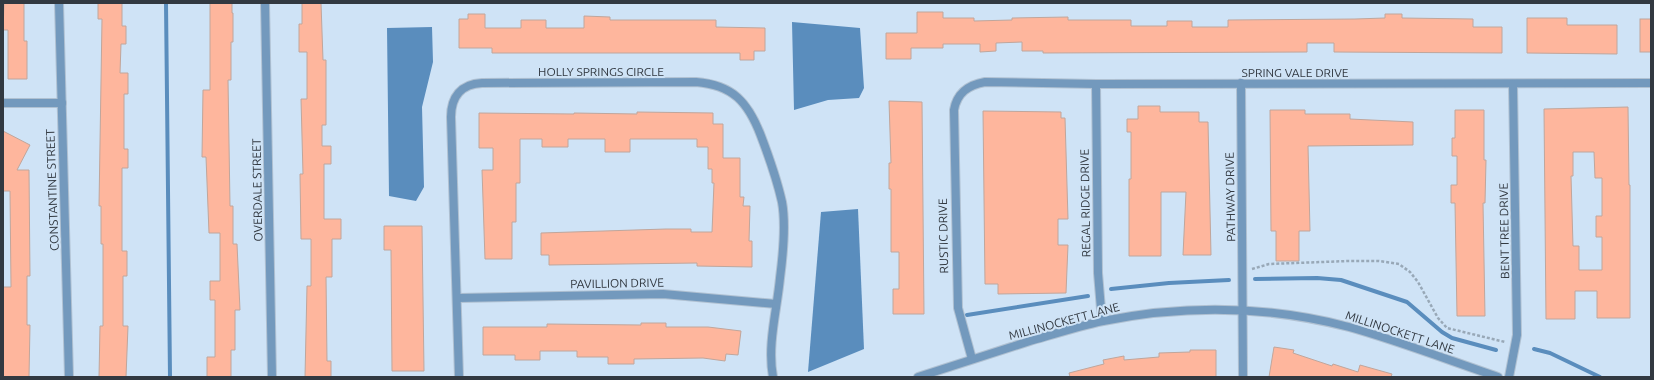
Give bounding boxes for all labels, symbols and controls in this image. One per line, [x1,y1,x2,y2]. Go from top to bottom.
street label: HOLLY SPRINGS CIRCLE [538,65,664,78]
street label: SPRING VALE DRIVE [1241,66,1349,79]
street label: CONSTANTINE STREET [43,128,61,251]
street label: OVERDALE STREET [250,138,264,242]
street label: REGAL RIDGE DRIVE [1078,148,1092,257]
street label: PATHWAY DRIVE [1223,152,1237,242]
street label: BENT TREE DRIVE [1497,183,1511,279]
street label: RUSTIC DRIVE [936,198,950,274]
street label: PAVILLION DRIVE [570,276,664,290]
street label: MILLINOCKETT LANE [1007,300,1121,342]
street label: MILLINOCKETT LANE [1344,308,1456,356]

